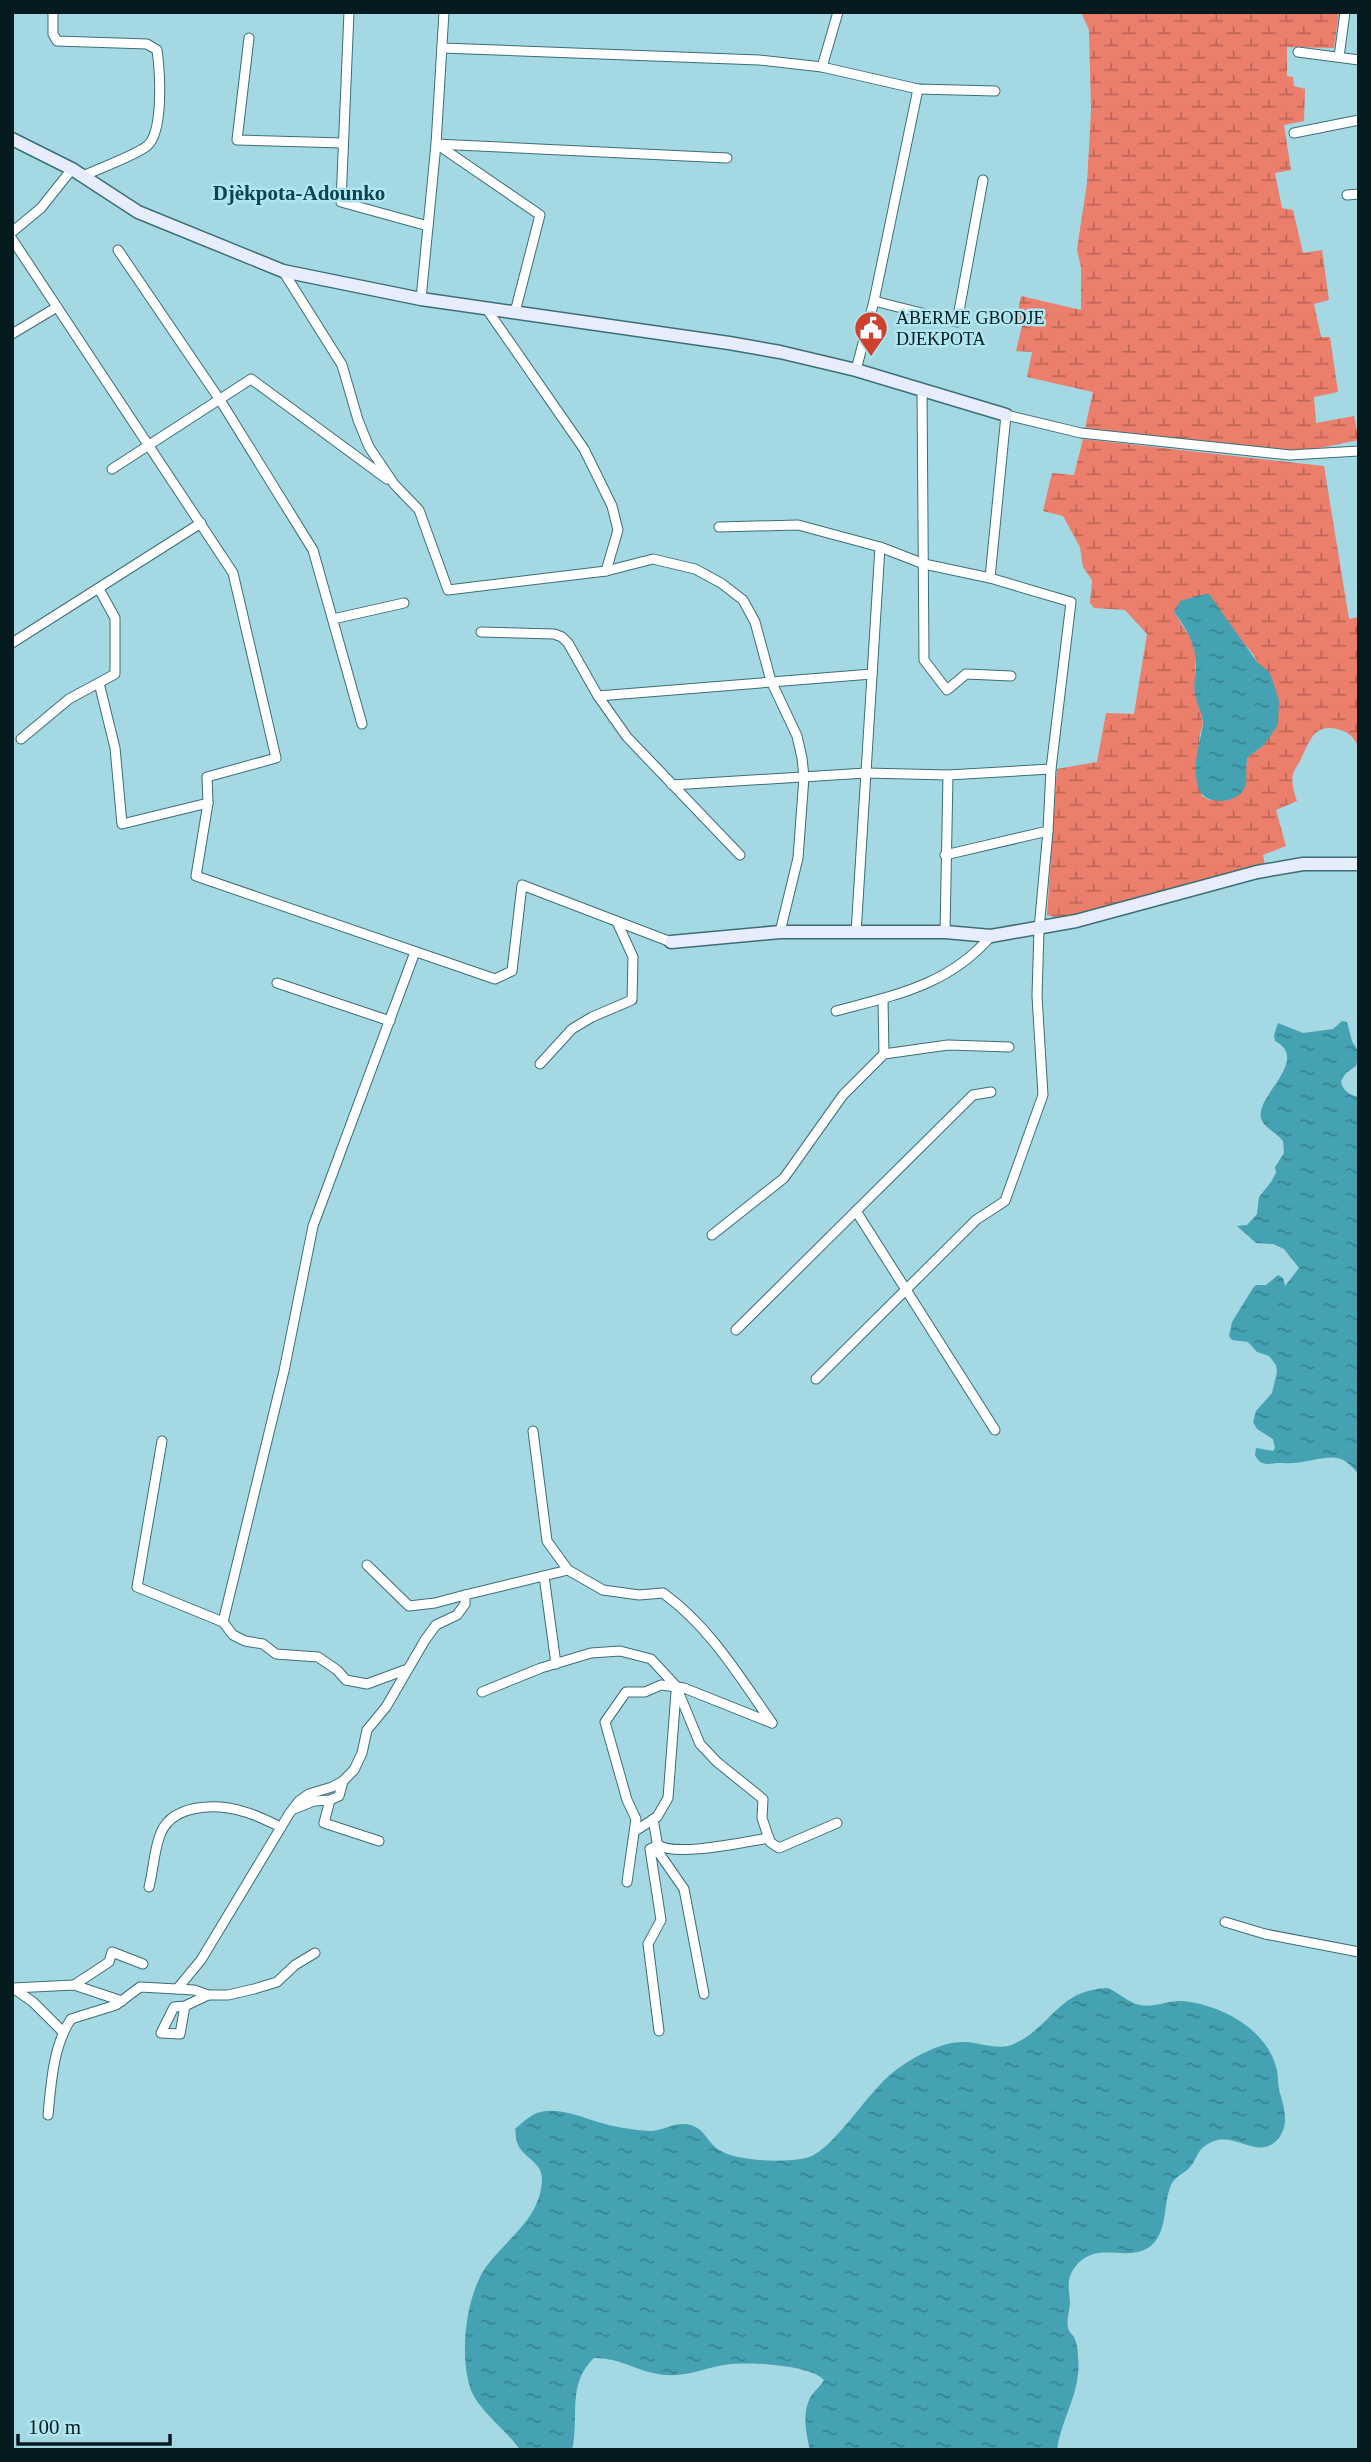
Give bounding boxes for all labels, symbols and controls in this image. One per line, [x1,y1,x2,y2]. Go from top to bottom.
district label: Djèkpota-Adounko [213,181,385,205]
place label: ABERME GBODJE DJEKPOTA [896,308,1045,349]
public building icon: ABERME GBODJE DJEKPOTA [852,309,890,358]
scale bar [18,2402,170,2446]
text: 100 m [28,2415,81,2439]

